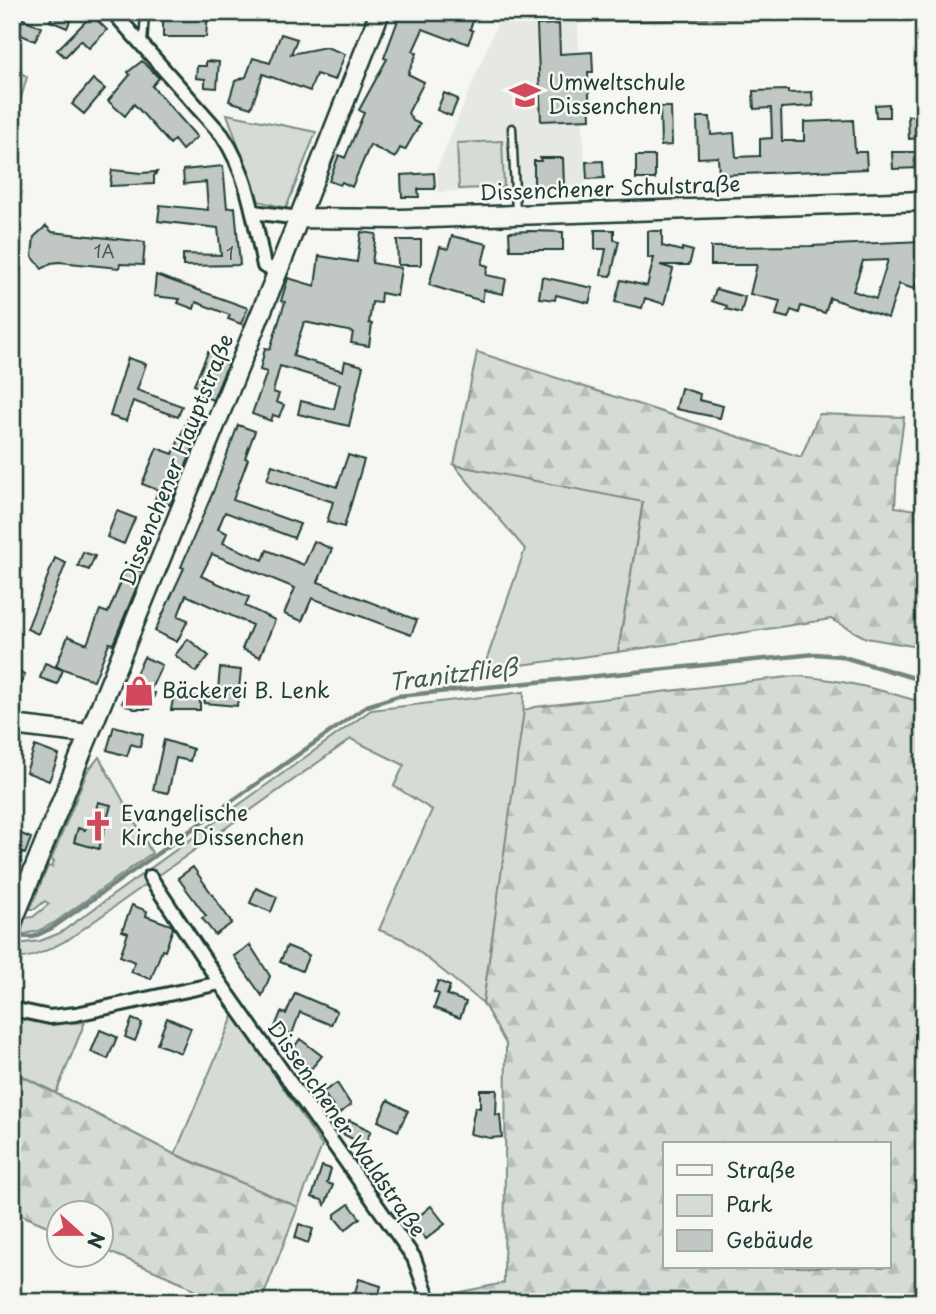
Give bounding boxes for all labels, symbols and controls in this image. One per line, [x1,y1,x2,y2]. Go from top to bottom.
place label: Umweltschule Dissenchen [548,65,686,121]
school or university icon: Umweltschule Dissenchen [508,78,542,112]
street label: Dissenchener Schulstraße [479,166,741,208]
house number: 1A [93,237,115,264]
house number: 1 [226,239,234,266]
street label: Dissenchener Hauptstraße [110,328,240,590]
water label: Tranitzfließ [386,648,521,699]
place label: Bäckerei B. Lenk [162,673,330,705]
shop icon: Bäckerei B. Lenk [122,674,156,708]
place label: Evangelische Kirche Dissenchen [121,796,304,852]
church icon: Evangelische Kirche Dissenchen [81,809,115,843]
street label: Dissenchener Waldstraße [261,1013,435,1243]
legend [663,1142,890,1268]
text: Straße [726,1153,795,1185]
text: Park [726,1187,773,1219]
north arrow [46,1198,116,1268]
text: Gebäude [726,1223,813,1255]
text: N [81,1228,113,1252]

